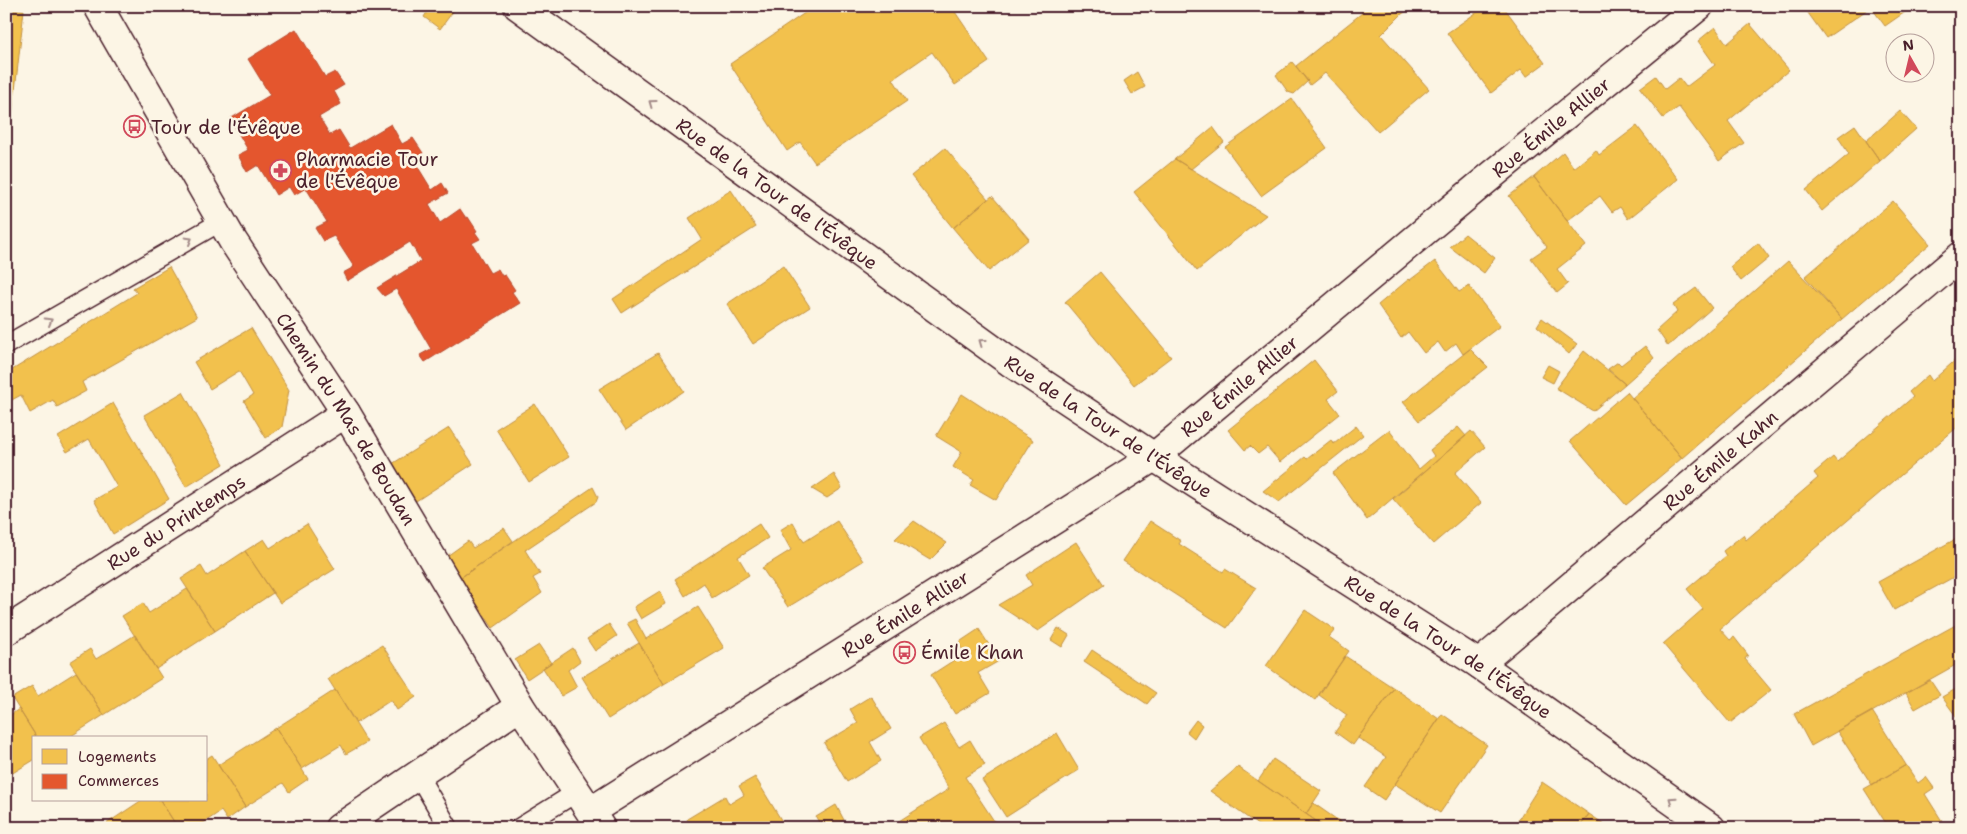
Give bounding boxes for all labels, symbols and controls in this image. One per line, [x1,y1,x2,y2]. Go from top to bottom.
north arrow [1884,32,1934,82]
text: N [1901,35,1915,55]
street label: Rue Émile Allier [1486,71,1615,183]
one-way arrow [648,100,658,109]
street label: Rue de la Tour de l'Évêque [671,112,883,275]
place label: Tour de l'Évêque [151,114,301,140]
bus stop icon: Tour de l'Évêque [123,115,147,139]
place label: Pharmacie Tour de l'Évêque [296,147,438,194]
pharmacy icon: Pharmacie Tour de l'Évêque [268,158,292,182]
one-way arrow [184,236,193,246]
street label: Chemin du Mas de Boudan [271,308,422,530]
one-way arrow [43,317,52,327]
street label: Rue Émile Allier [1175,330,1303,442]
one-way arrow [978,339,988,348]
street label: Rue de la Tour de l'Évêque [1000,349,1217,504]
street label: Rue Émile Kahn [1657,404,1783,516]
street label: Rue du Printemps [102,468,250,576]
street label: Rue Émile Allier [837,564,974,663]
street label: Rue de la Tour de l'Évêque [1340,569,1557,724]
place label: Émile Khan [921,639,1024,665]
bus stop icon: Émile Khan [893,640,917,664]
legend [32,736,208,802]
text: Logements [78,747,157,767]
text: Commerces [78,771,159,791]
one-way arrow [1668,797,1677,806]

